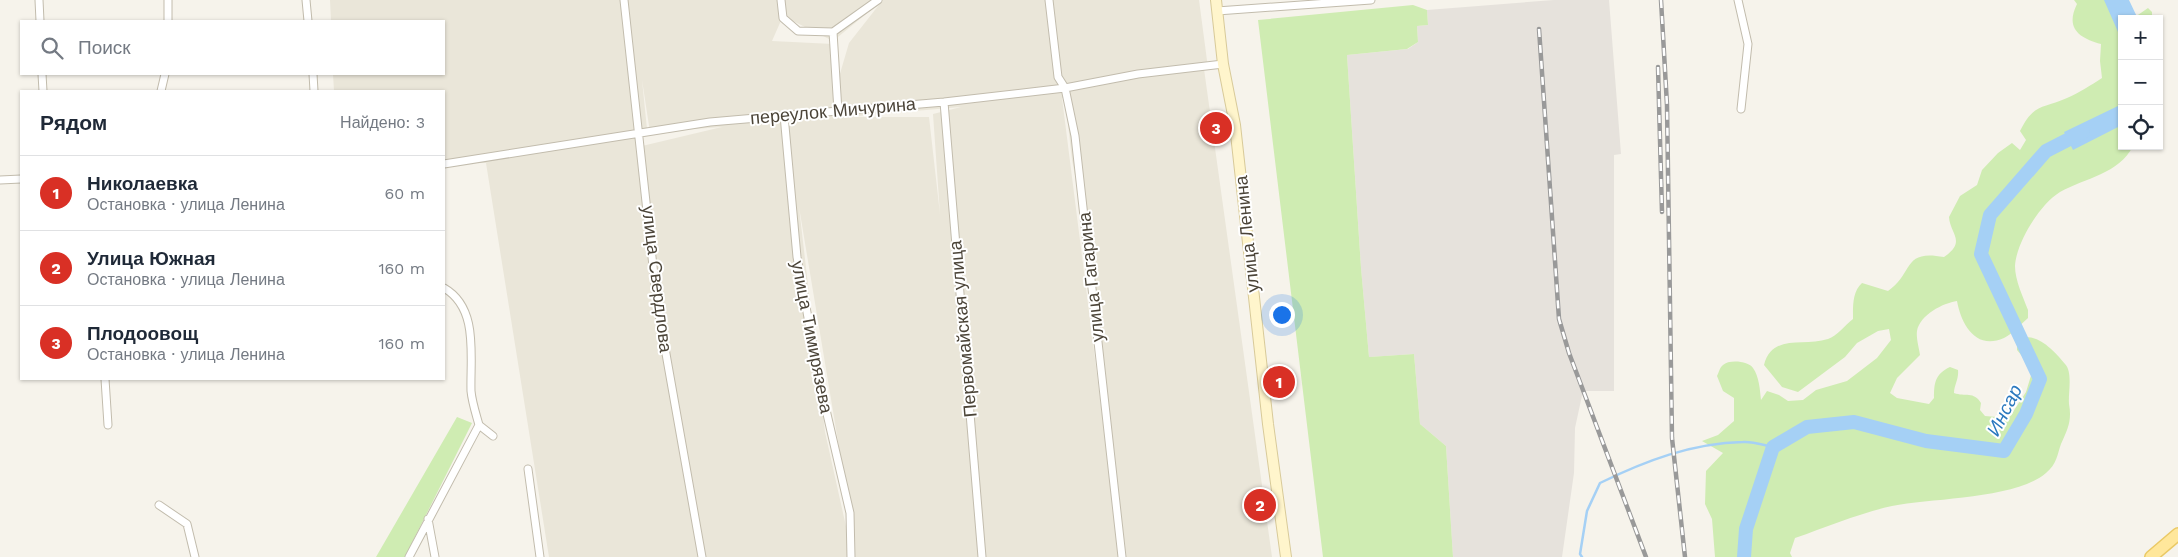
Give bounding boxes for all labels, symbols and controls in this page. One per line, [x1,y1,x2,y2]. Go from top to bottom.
map controls [2118,15,2163,150]
button: + [2118,15,2163,60]
search box [20,20,445,75]
icon: search [38,34,66,62]
text: Поиск [78,36,131,59]
button: − [2118,60,2163,105]
street label: переулок Мичурина [749,93,918,128]
button: locate [2118,105,2163,150]
pin: 3 [1200,109,1232,147]
text: Рядом [40,110,107,135]
text: Найдено: 3 [340,113,425,132]
text: Николаевка [87,172,198,195]
street label: улица Ленина [1230,174,1263,294]
text: 1 [53,184,59,203]
text: 60 m [385,184,425,203]
text: Остановка · улица Ленина [87,195,285,214]
street label: улица Свердлова [638,204,677,355]
street label: улица Гагарина [1073,210,1108,343]
street label: Первомайская улица [944,239,981,418]
text: Улица Южная [87,247,216,270]
text: 2 [51,259,61,278]
text: 160 m [378,259,425,278]
street label: улица Тимирязева [787,259,838,416]
text: Остановка · улица Ленина [87,270,285,289]
your location [1269,302,1295,328]
text: Плодоовощ [87,322,198,345]
text: 3 [51,334,61,353]
text: 160 m [378,334,425,353]
text: Остановка · улица Ленина [87,345,285,364]
pin: 1 [1263,363,1295,401]
water label: Инсар [1982,381,2027,440]
pin: 2 [1244,486,1276,524]

